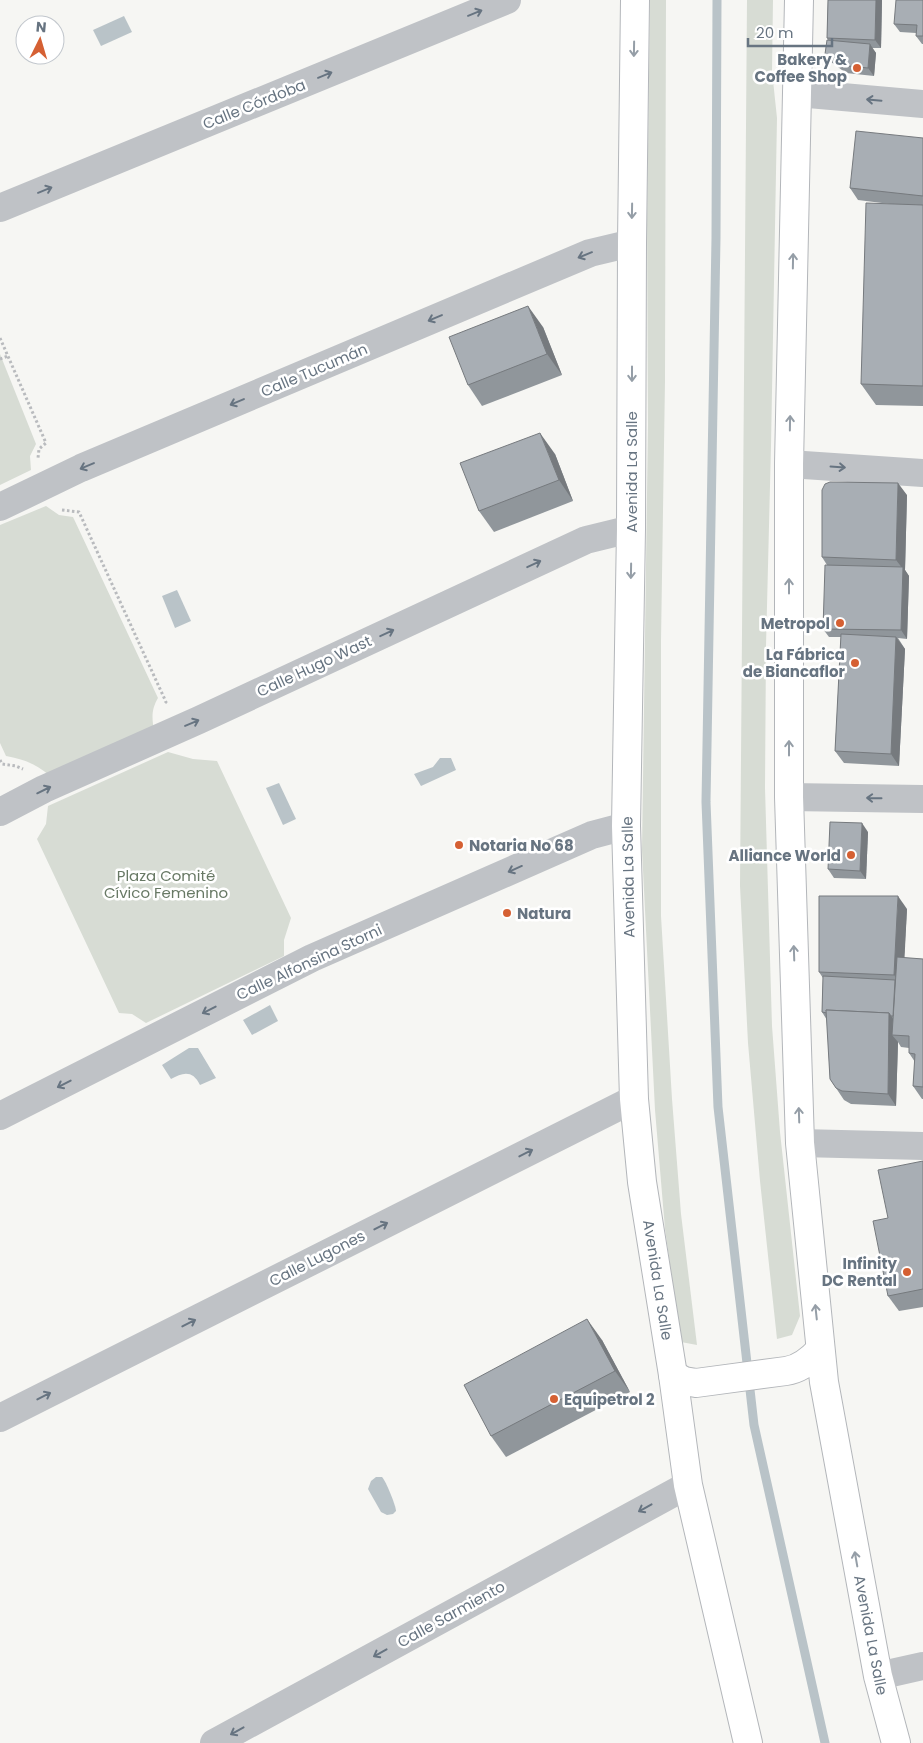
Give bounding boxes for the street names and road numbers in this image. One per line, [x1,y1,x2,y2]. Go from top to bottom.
street label: Calle Córdoba [199,74,309,134]
street label: Calle Tucumán [257,338,371,402]
street label: Avenida La Salle [621,411,642,533]
street label: Calle Hugo Wast [253,630,375,702]
street label: Avenida La Salle [616,816,640,938]
street label: Calle Alfonsina Storni [233,919,385,1005]
street label: Avenida La Salle [638,1218,678,1342]
street label: Calle Lugones [265,1225,369,1291]
street label: Avenida La Salle [849,1573,893,1697]
street label: Calle Sarmiento [393,1576,509,1652]

